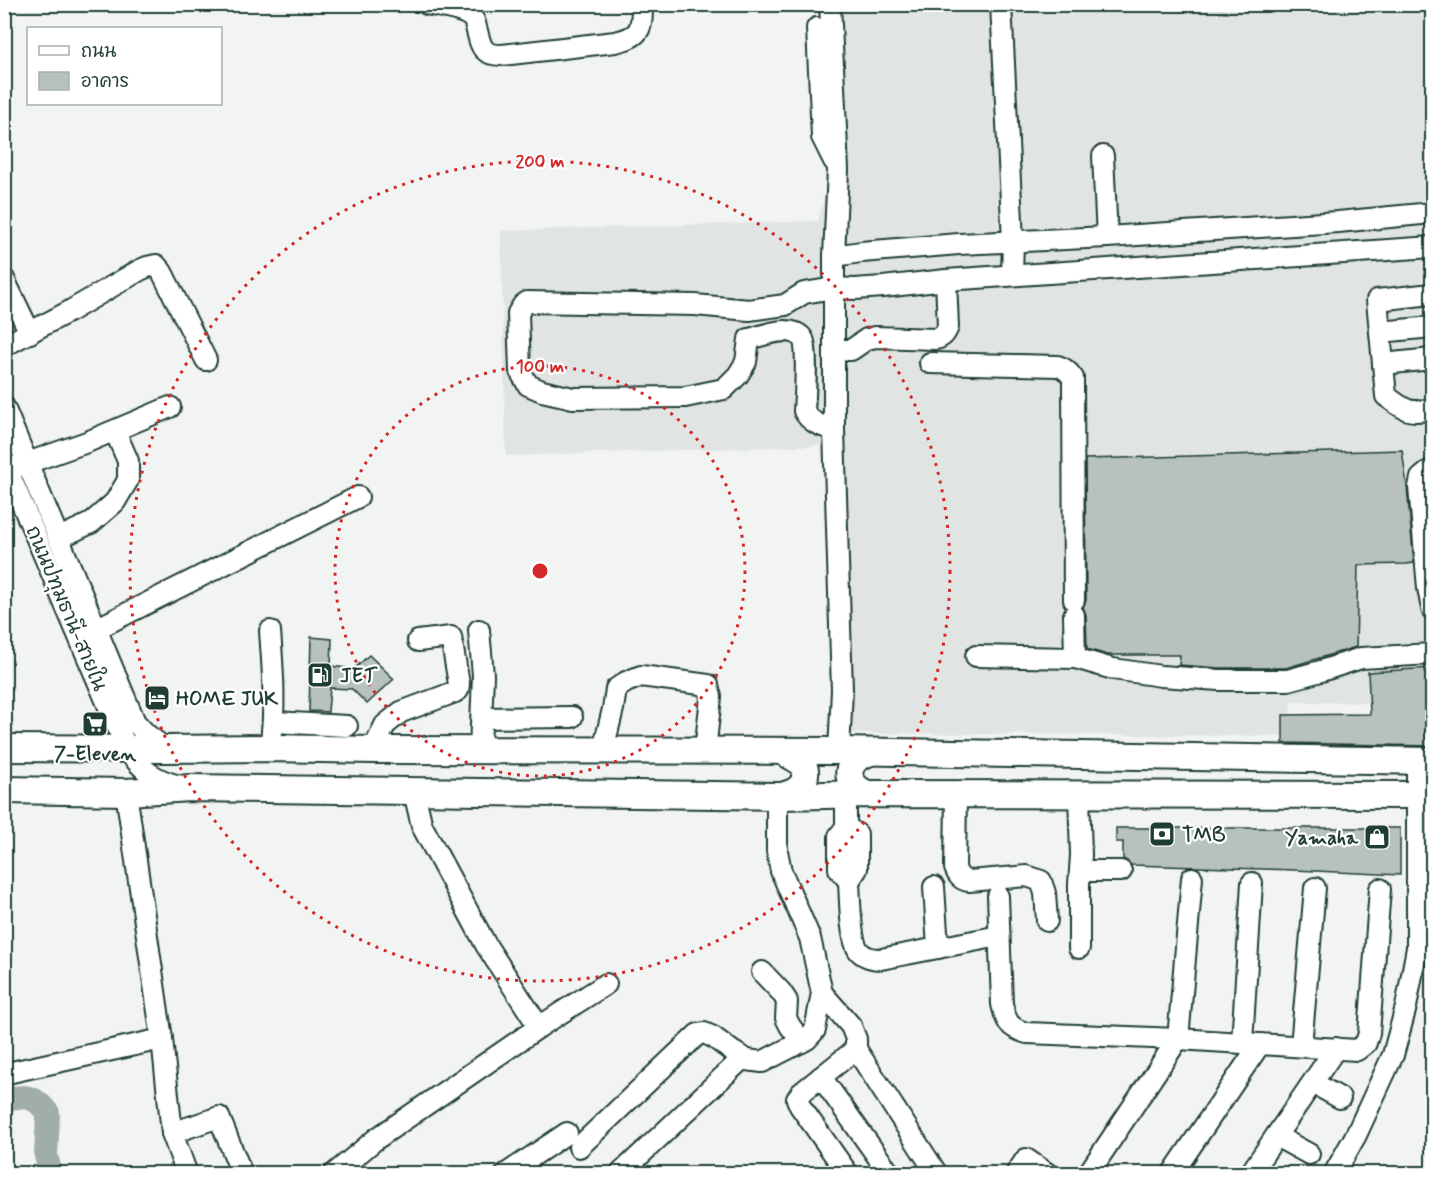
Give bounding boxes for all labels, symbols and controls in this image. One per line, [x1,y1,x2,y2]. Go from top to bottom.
legend [27,27,222,105]
text: ถนน [81,40,116,64]
text: อาคาร [81,70,129,94]
text: 200 m [515,150,565,174]
text: 100 m [516,355,564,379]
street label: ถนนปทุมธานี-สายใน [18,521,114,696]
centre of rings [530,561,550,581]
fuel station icon: JET [305,660,335,690]
place label: JET [340,663,378,690]
hotel icon: HOME JUK [142,683,172,713]
place label: HOME JUK [176,686,279,713]
supermarket icon: 7-Eleven [80,709,110,739]
place label: 7-Eleven [54,741,136,768]
bank icon: TMB [1147,819,1177,849]
place label: TMB [1182,822,1225,849]
shop icon: Yamaha [1362,822,1392,852]
place label: Yamaha [1285,825,1359,852]

